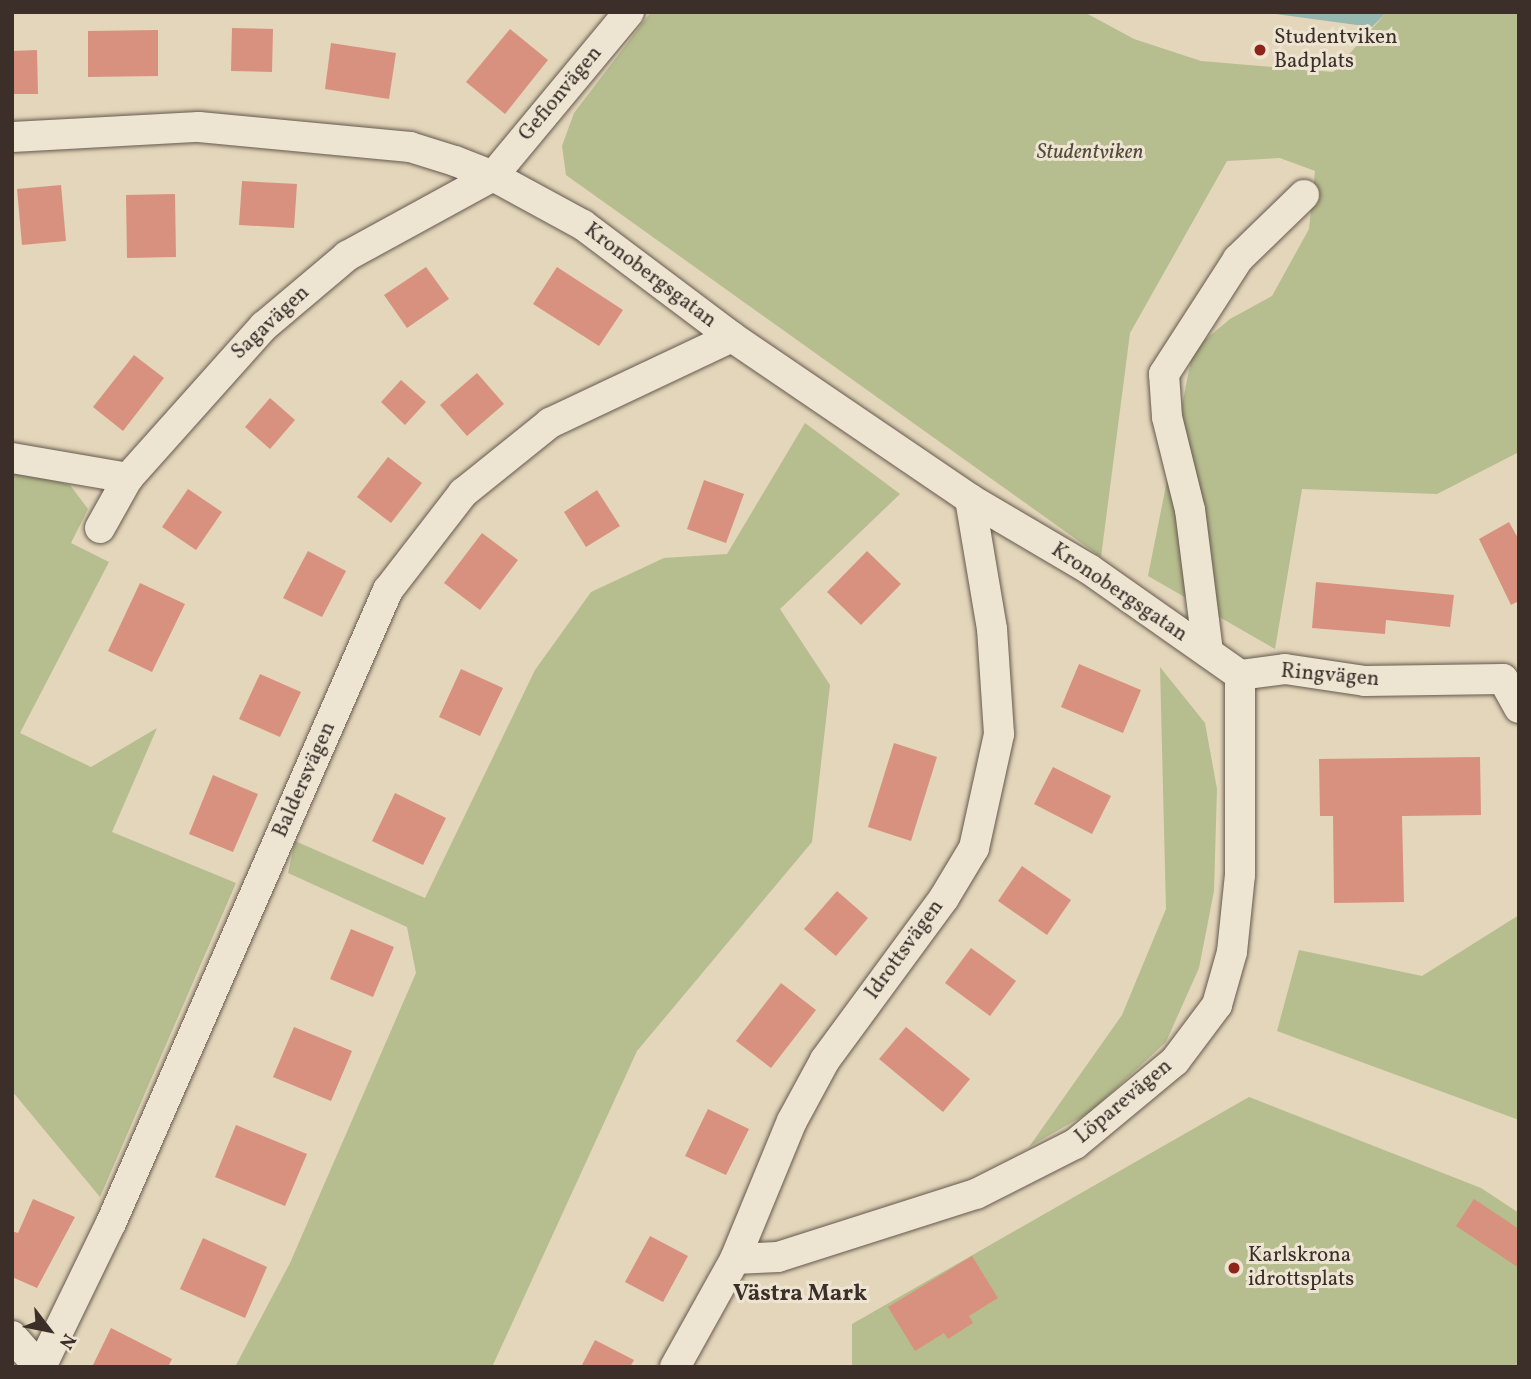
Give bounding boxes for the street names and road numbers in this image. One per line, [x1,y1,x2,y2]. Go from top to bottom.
street label: Gefionvägen [514,41,608,147]
street label: Kronobergsgatan [579,218,721,334]
street label: Sagavägen [227,281,315,365]
street label: Kronobergsgatan [1046,538,1192,648]
street label: Ringvägen [1280,659,1380,693]
street label: Baldersvägen [268,718,342,842]
street label: Idrottsvägen [860,895,950,1005]
street label: Löparevägen [1070,1054,1178,1150]

